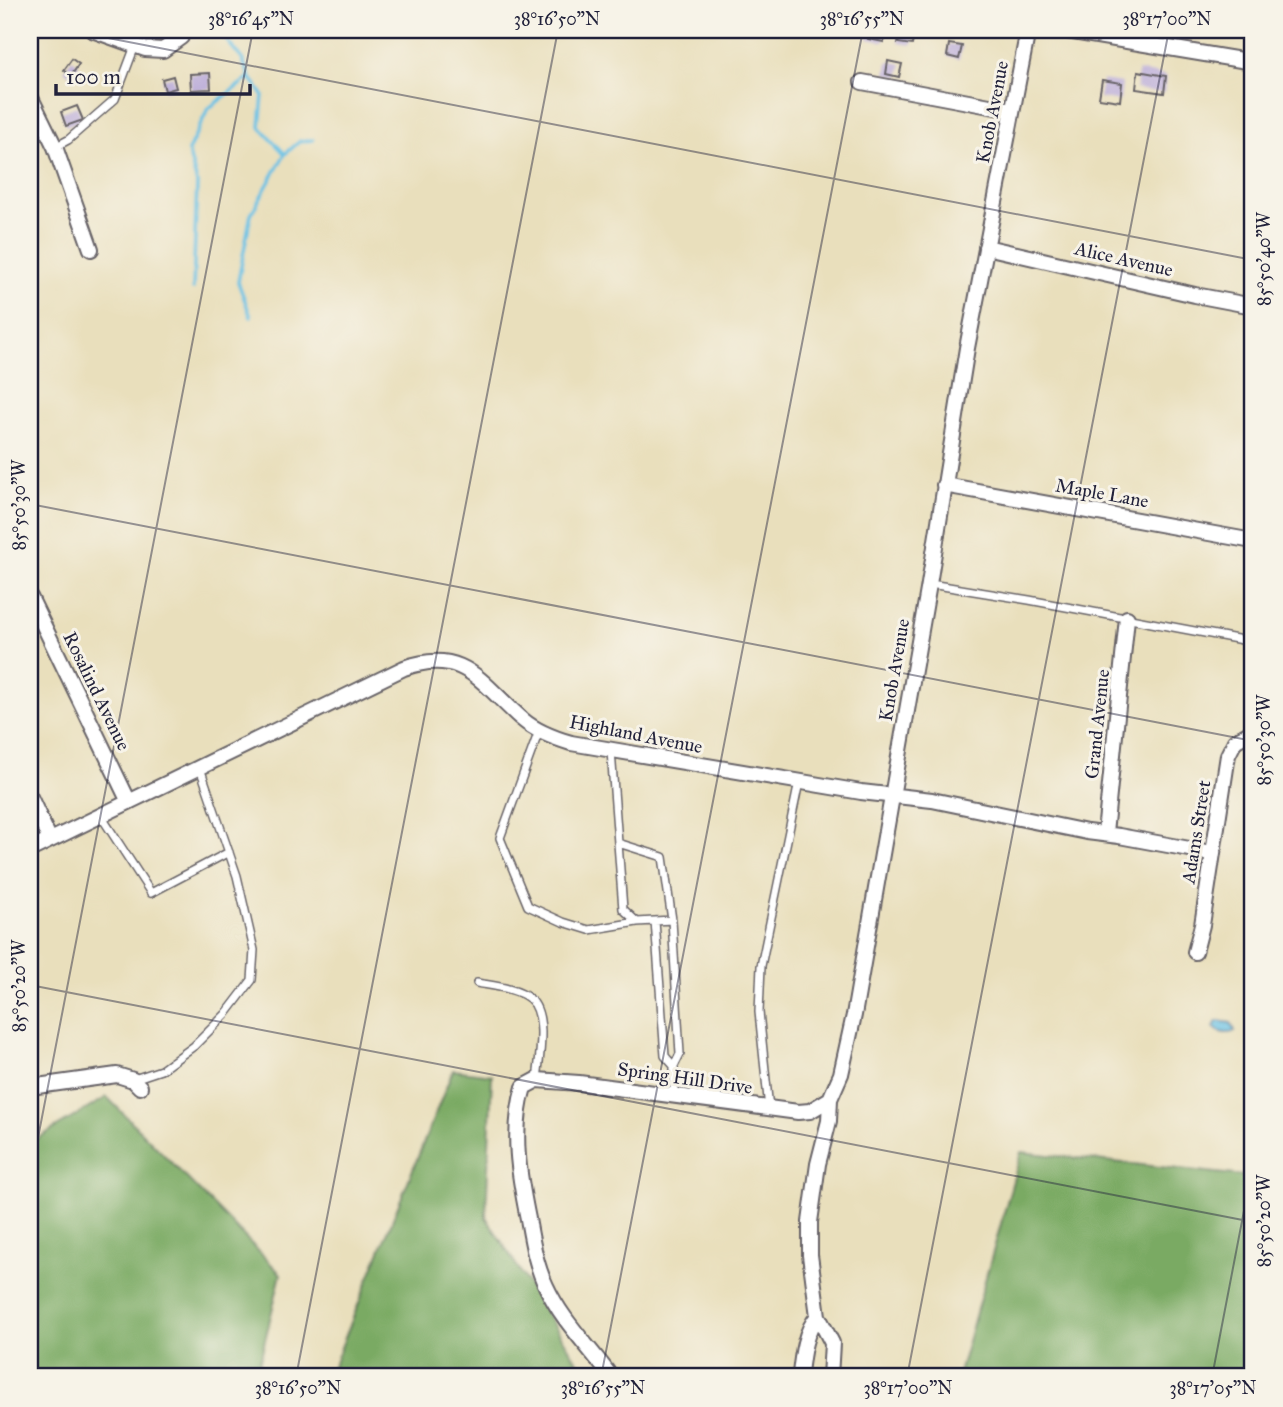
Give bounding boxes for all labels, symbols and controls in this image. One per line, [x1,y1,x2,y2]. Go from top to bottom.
text: 38°16'45"N [208,8,294,30]
text: 38°16'50"N [514,8,600,30]
text: 38°16'55"N [820,8,904,30]
text: 38°17'00"N [1122,8,1212,30]
scale bar [56,52,250,96]
street label: Knob Avenue [971,59,1013,165]
text: 100 m [66,64,121,90]
text: 85°50'40"W [1253,211,1275,306]
street label: Alice Avenue [1072,236,1175,281]
text: 85°50'30"W [8,459,30,550]
street label: Maple Lane [1054,473,1151,513]
street label: Knob Avenue [874,617,914,723]
street label: Rosalind Avenue [58,628,136,754]
street label: Grand Avenue [1080,668,1114,780]
text: 85°50'30"W [1253,694,1275,785]
street label: Highland Avenue [567,710,705,759]
street label: Adams Street [1176,778,1216,886]
text: 85°50'20"W [8,939,30,1032]
street label: Spring Hill Drive [616,1057,754,1100]
text: 85°50'20"W [1253,1174,1275,1267]
text: 38°16'50"N [255,1377,341,1399]
text: 38°16'55"N [561,1377,645,1399]
text: 38°17'00"N [863,1377,953,1399]
text: 38°17'05"N [1170,1377,1256,1399]

